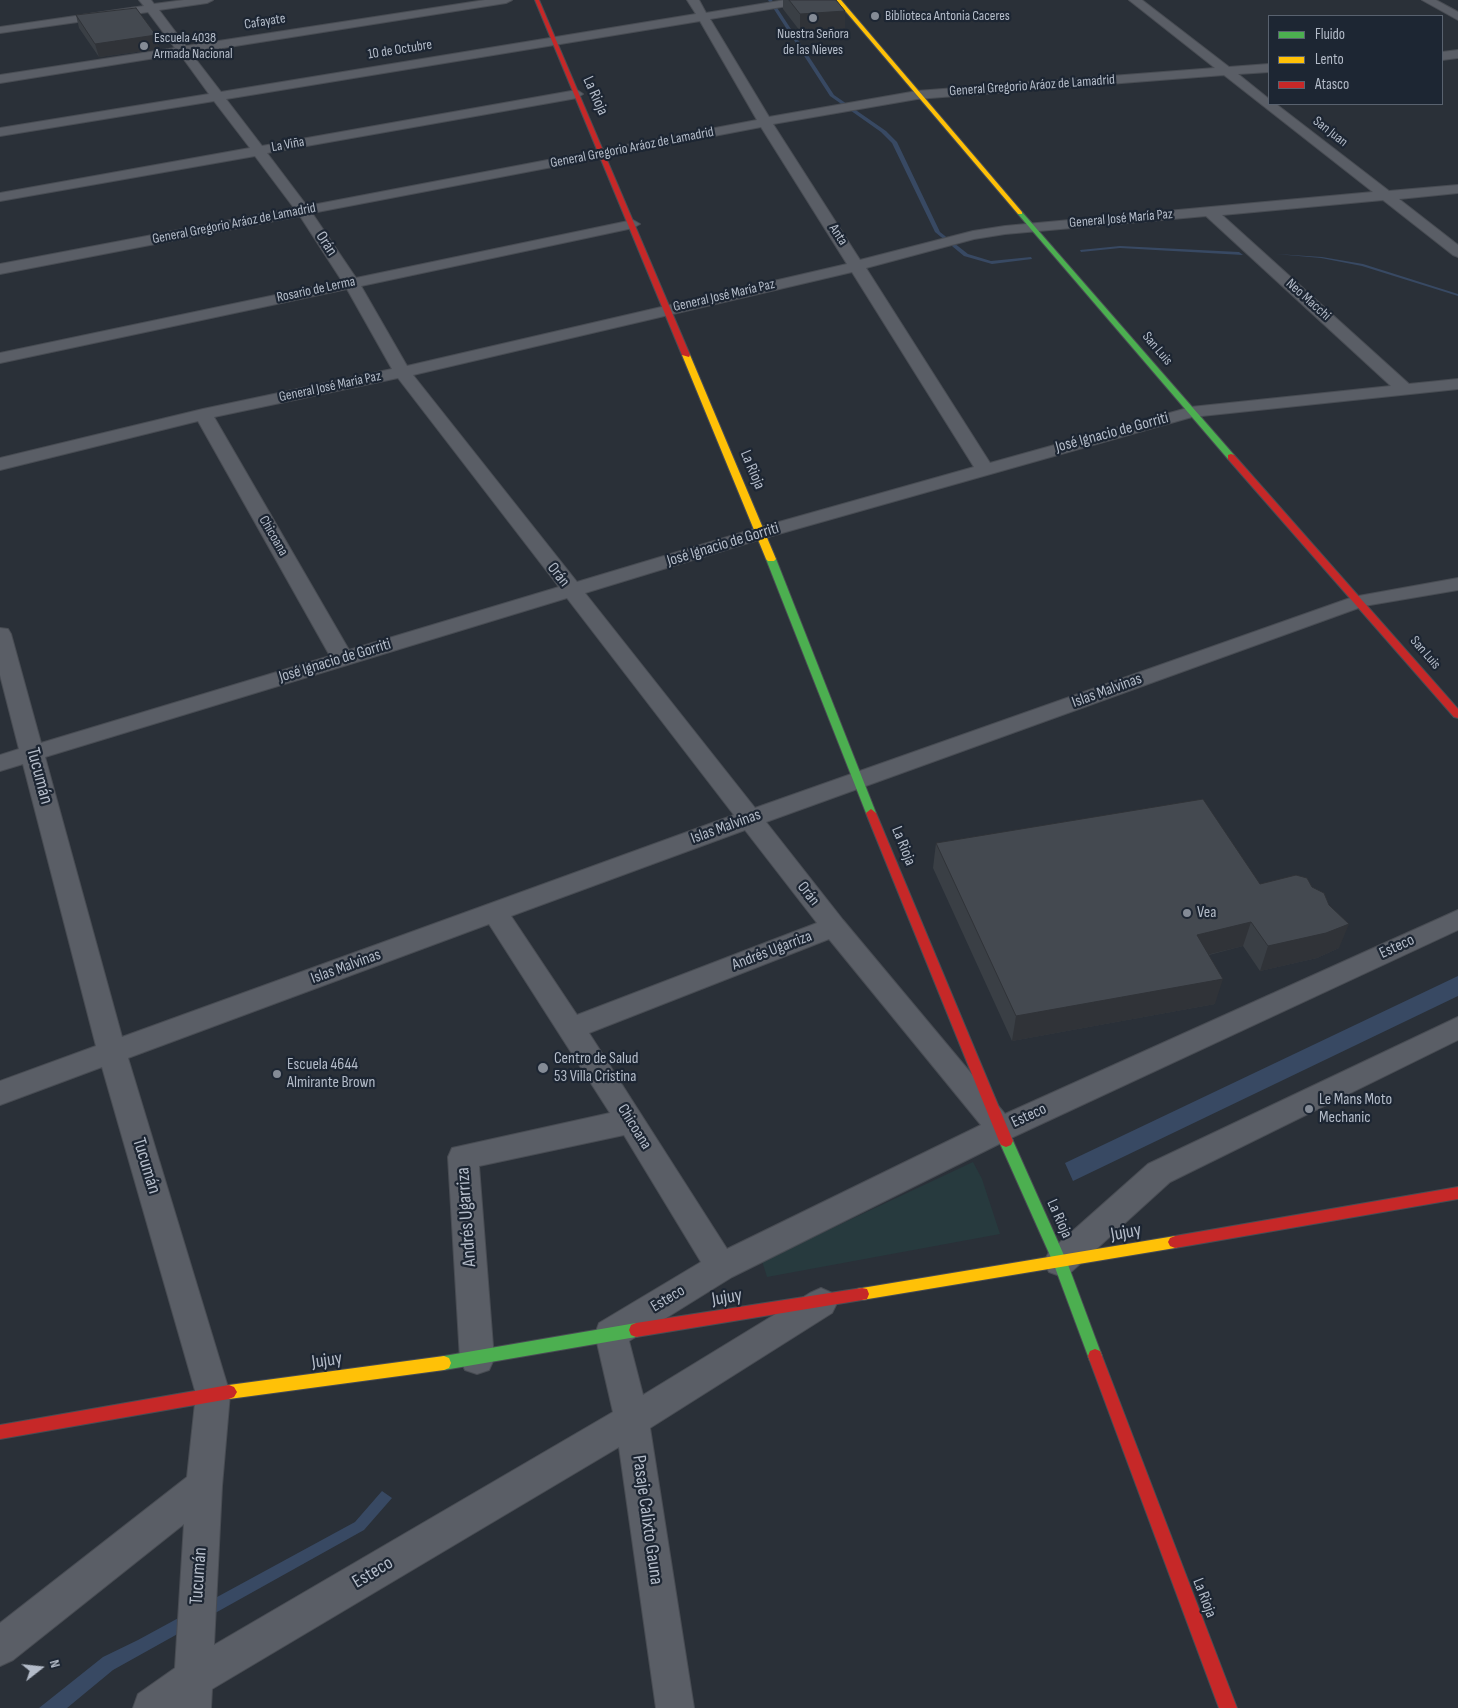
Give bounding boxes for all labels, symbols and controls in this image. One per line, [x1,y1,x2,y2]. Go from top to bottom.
place label: Biblioteca Antonia Caceres [885,8,1010,24]
street label: Cafayate [243,10,287,34]
marker: Biblioteca Antonia Caceres [869,10,881,22]
marker: Nuestra Señora de las Nieves [807,12,819,24]
legend [1268,15,1443,105]
text: Fluido [1315,25,1345,44]
place label: Nuestra Señora de las Nieves [777,26,849,58]
place label: Escuela 4038 Armada Nacional [154,30,233,62]
street label: 10 de Octubre [367,37,433,63]
marker: Escuela 4038 Armada Nacional [138,40,150,52]
text: Lento [1315,50,1344,69]
street label: General Gregorio Aráoz de Lamadrid [949,72,1115,100]
street label: La Rioja [578,74,612,118]
text: Atasco [1315,75,1349,94]
street label: San Juan [1309,113,1351,151]
street label: General Gregorio Aráoz de Lamadrid [549,124,715,172]
street label: La Viña [270,134,306,156]
street label: General Gregorio Aráoz de Lamadrid [151,200,317,248]
street label: General José María Paz [1069,206,1173,232]
street label: Anta [825,221,851,249]
street label: Orán [311,228,341,260]
street label: Rosario de Lerma [275,273,357,307]
street label: General José María Paz [671,276,777,316]
street label: Neo Macchi [1282,276,1334,324]
street label: San Luis [1138,329,1176,369]
street label: General José María Paz [277,368,383,406]
street label: José Ignacio de Gorriti [1053,409,1171,457]
street label: La Rioja [735,448,769,492]
street label: Chicoana [255,513,291,559]
street label: José Ignacio de Gorriti [665,519,781,571]
street label: Orán [543,559,573,591]
street label: San Luis [1406,633,1444,673]
street label: José Ignacio de Gorriti [277,635,393,687]
street label: Islas Malvinas [1069,670,1145,712]
street label: Tucumán [21,745,57,807]
street label: Islas Malvinas [688,806,764,848]
street label: La Rioja [886,824,920,868]
street label: Orán [793,878,823,910]
place label: Vea [1197,903,1216,923]
marker: Vea [1181,907,1193,919]
street label: Andrés Ugarriza [729,927,815,975]
street label: Esteco [1376,931,1418,963]
street label: Islas Malvinas [308,946,384,988]
place label: Centro de Salud 53 Villa Cristina [554,1049,638,1087]
place label: Escuela 4644 Almirante Brown [287,1055,375,1093]
marker: Centro de Salud 53 Villa Cristina [536,1061,550,1075]
marker: Escuela 4644 Almirante Brown [271,1068,283,1080]
place label: Le Mans Moto Mechanic [1319,1090,1392,1128]
street label: Esteco [1008,1100,1050,1132]
street label: Chicoana [613,1101,655,1153]
marker: Le Mans Moto Mechanic [1303,1103,1315,1115]
street label: Tucumán [127,1135,165,1197]
street label: Andrés Ugarriza [452,1166,482,1268]
street label: La Rioja [1042,1197,1076,1241]
street label: Jujuy [1109,1219,1143,1247]
street label: Esteco [647,1281,689,1317]
street label: Jujuy [710,1284,744,1312]
street label: Jujuy [310,1348,344,1374]
street label: Pasaje Calixto Gauna [627,1454,667,1586]
street label: Tucumán [186,1547,212,1605]
street label: Esteco [349,1552,397,1594]
street label: La Rioja [1188,1576,1220,1620]
north arrow [15,1643,65,1693]
text: N [46,1658,64,1670]

